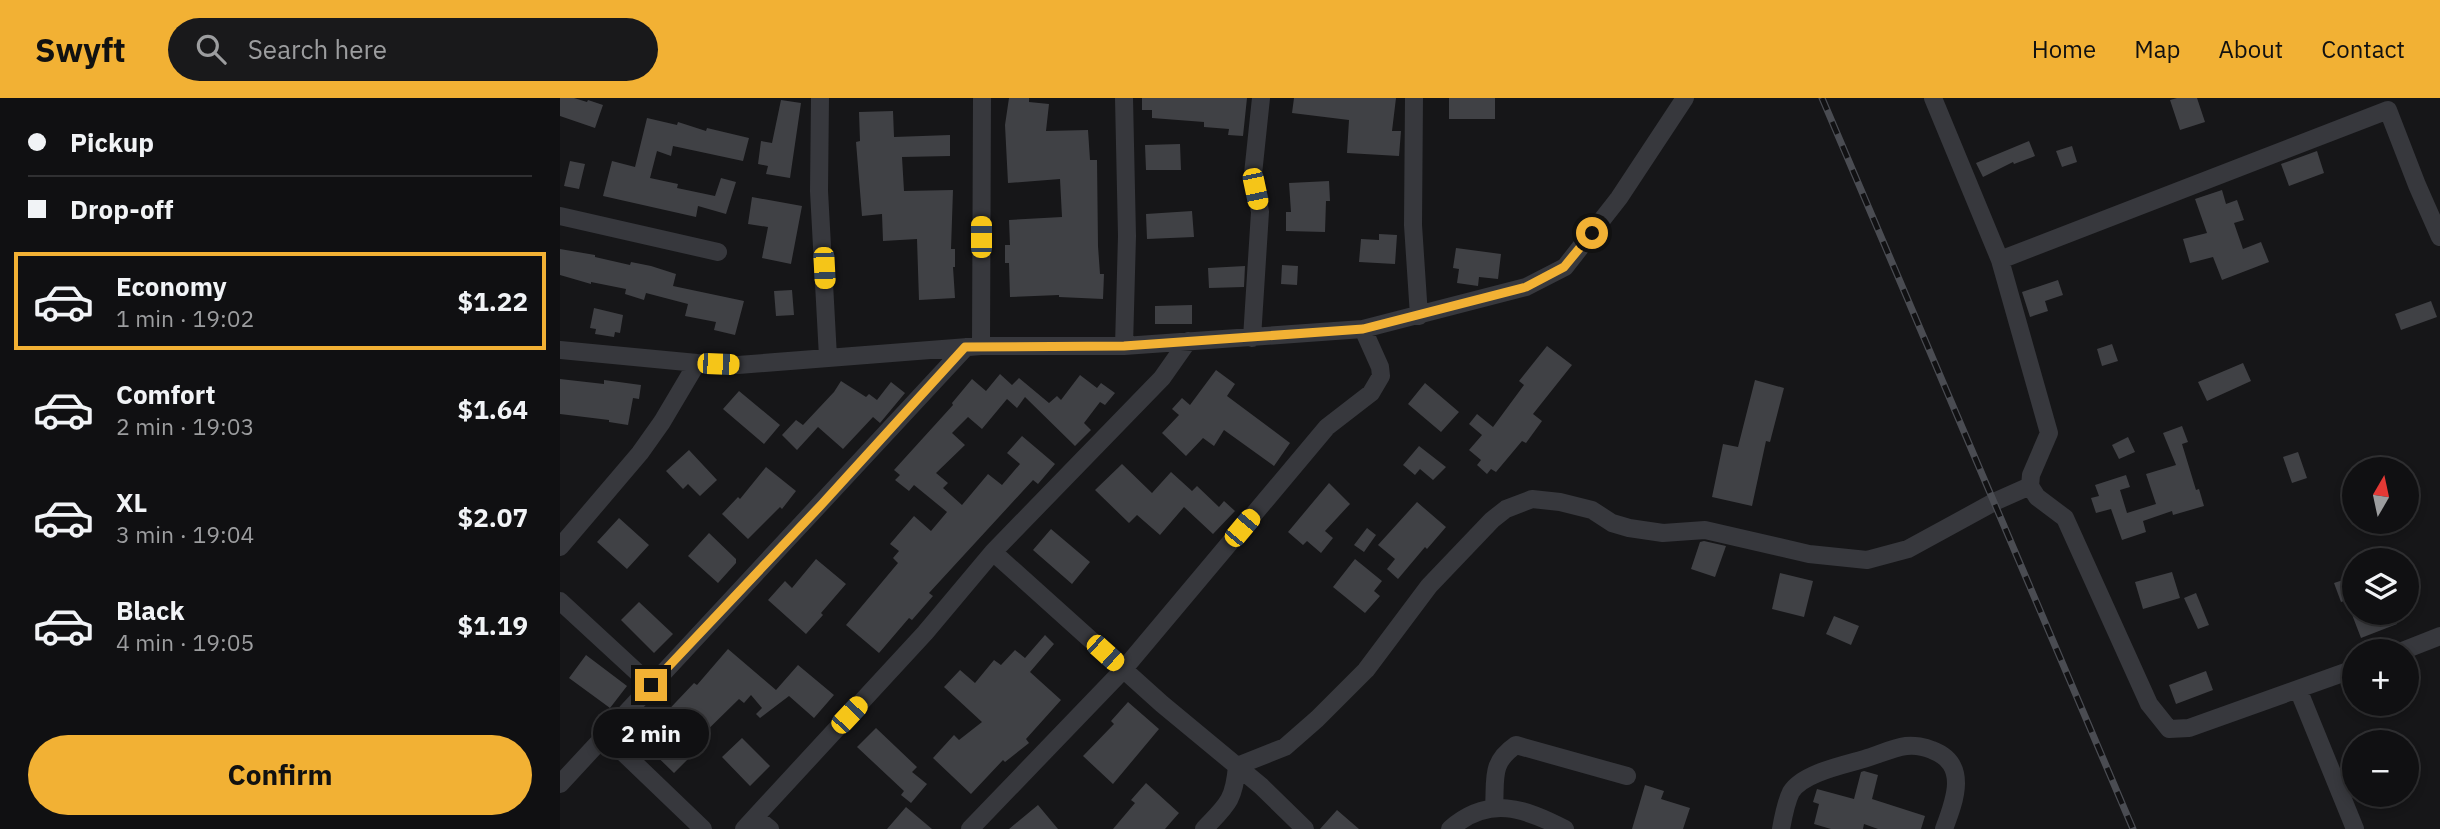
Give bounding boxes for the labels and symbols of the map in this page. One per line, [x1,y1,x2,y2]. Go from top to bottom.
car [1241,166,1270,212]
car [971,216,992,258]
route start [1576,217,1608,249]
car [813,246,836,290]
car [697,353,740,375]
north arrow [2342,457,2418,534]
car [1221,505,1264,551]
car [1083,631,1128,675]
route end [635,669,667,701]
car [827,692,872,738]
callout: 2 min [593,710,709,758]

